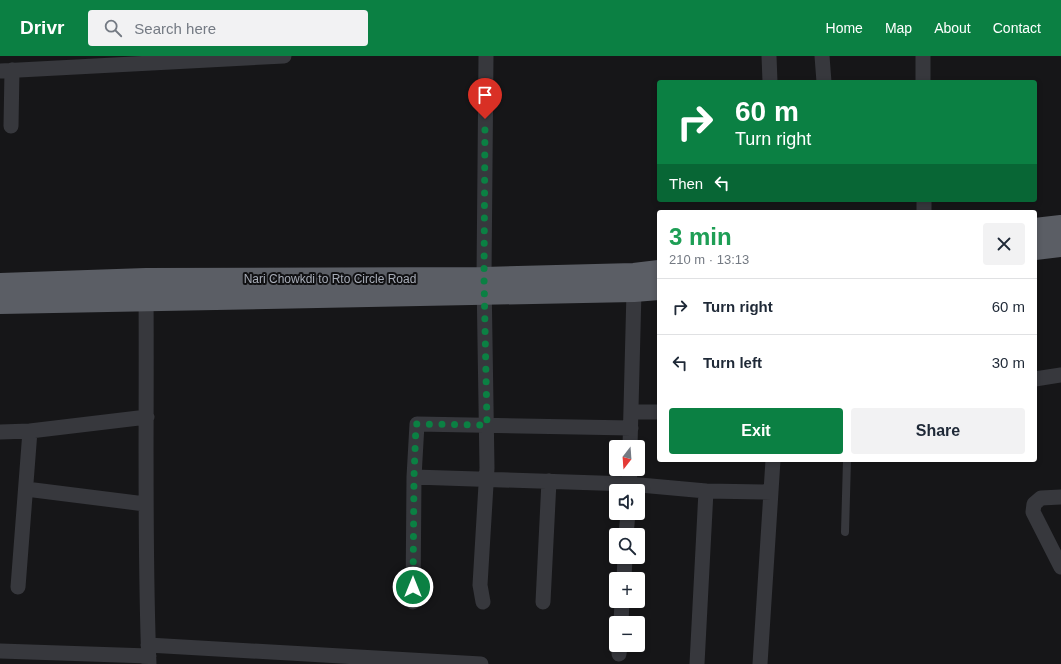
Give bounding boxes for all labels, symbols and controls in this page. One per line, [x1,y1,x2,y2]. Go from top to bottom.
search box [88,10,368,46]
text: Drivr [20,17,64,38]
icon: search [102,17,124,39]
text: Search here [134,20,216,37]
text: Home [826,20,863,36]
text: Map [885,20,912,36]
text: About [934,20,971,36]
text: Contact [993,20,1041,36]
pin [468,78,502,119]
icon: arrive [474,84,496,106]
icon: right [669,96,721,148]
text: 60 m [735,96,799,127]
text: Turn right [735,129,811,149]
icon: left [711,172,733,194]
text: Then [669,175,703,192]
text: 3 min [669,223,732,250]
button: close [983,223,1025,265]
text: 210 m · 13:13 [669,252,749,267]
street label: Nari Chowkdi to Rto Circle Road [244,272,416,286]
icon: right [669,296,691,318]
text: Turn right [703,298,773,315]
text: 60 m [992,298,1025,315]
icon: left [669,352,691,374]
text: Turn left [703,354,762,371]
text: 30 m [992,354,1025,371]
button: Exit [669,408,843,454]
button: Share [851,408,1025,454]
north arrow [609,440,645,476]
map controls [609,440,645,652]
button: sound [609,484,645,520]
button: search [609,528,645,564]
position arrow [392,566,434,608]
button: + [609,572,645,608]
button: − [609,616,645,652]

